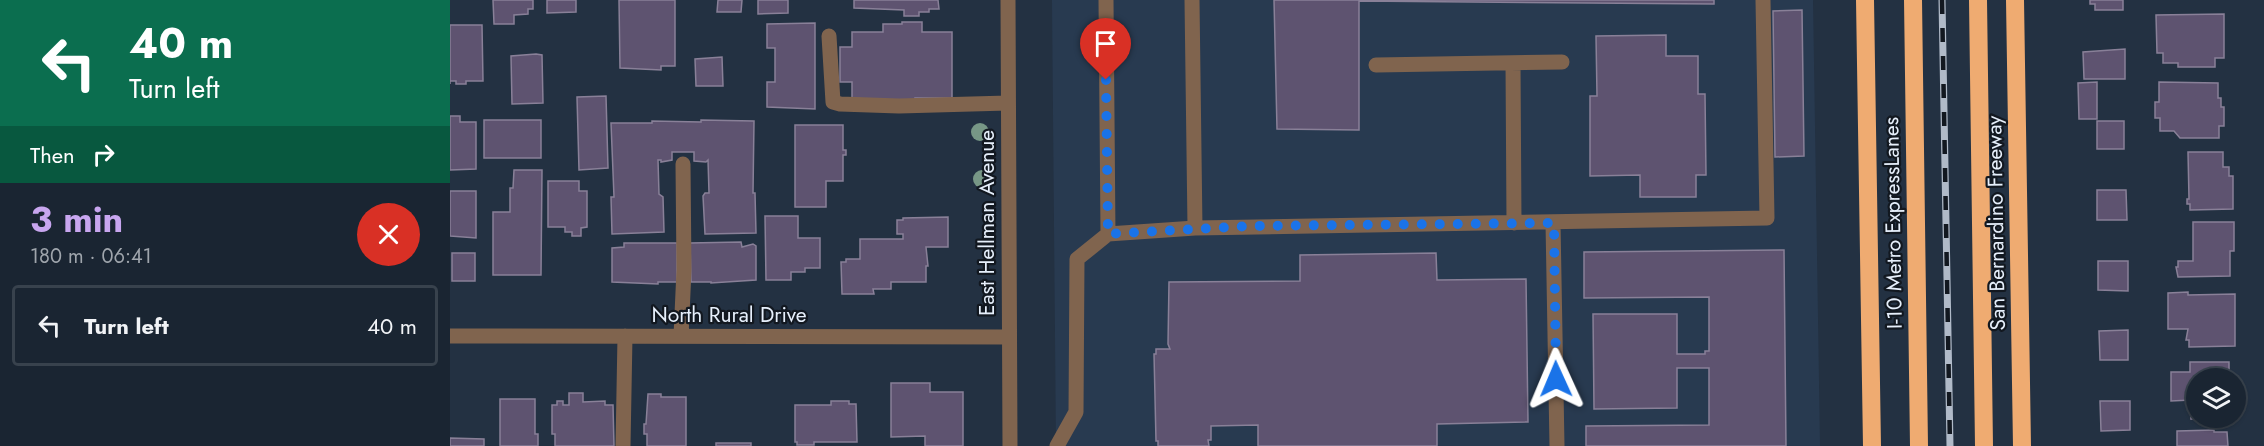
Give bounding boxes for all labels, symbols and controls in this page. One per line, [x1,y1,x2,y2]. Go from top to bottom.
text: 40 m [129,13,233,74]
pin [1080,18,1131,80]
icon: left [30,24,108,102]
icon: arrive [1089,27,1122,60]
text: Turn left [129,69,219,108]
street label: San Bernardino Freeway [1979,114,2013,331]
street label: I-10 Metro ExpressLanes [1876,117,1910,329]
street label: East Hellman Avenue [972,130,1002,316]
icon: right [87,138,120,171]
text: Then [30,139,75,171]
text: 3 min [30,193,123,245]
button: close [357,203,420,266]
text: 180 m · 06:41 [30,242,152,271]
street label: North Rural Drive [651,300,807,330]
icon: left [33,309,66,342]
text: Turn left [84,310,169,342]
text: 40 m [367,310,417,342]
position arrow [1524,347,1588,411]
map controls [2186,368,2246,428]
button: layers [2186,368,2246,428]

